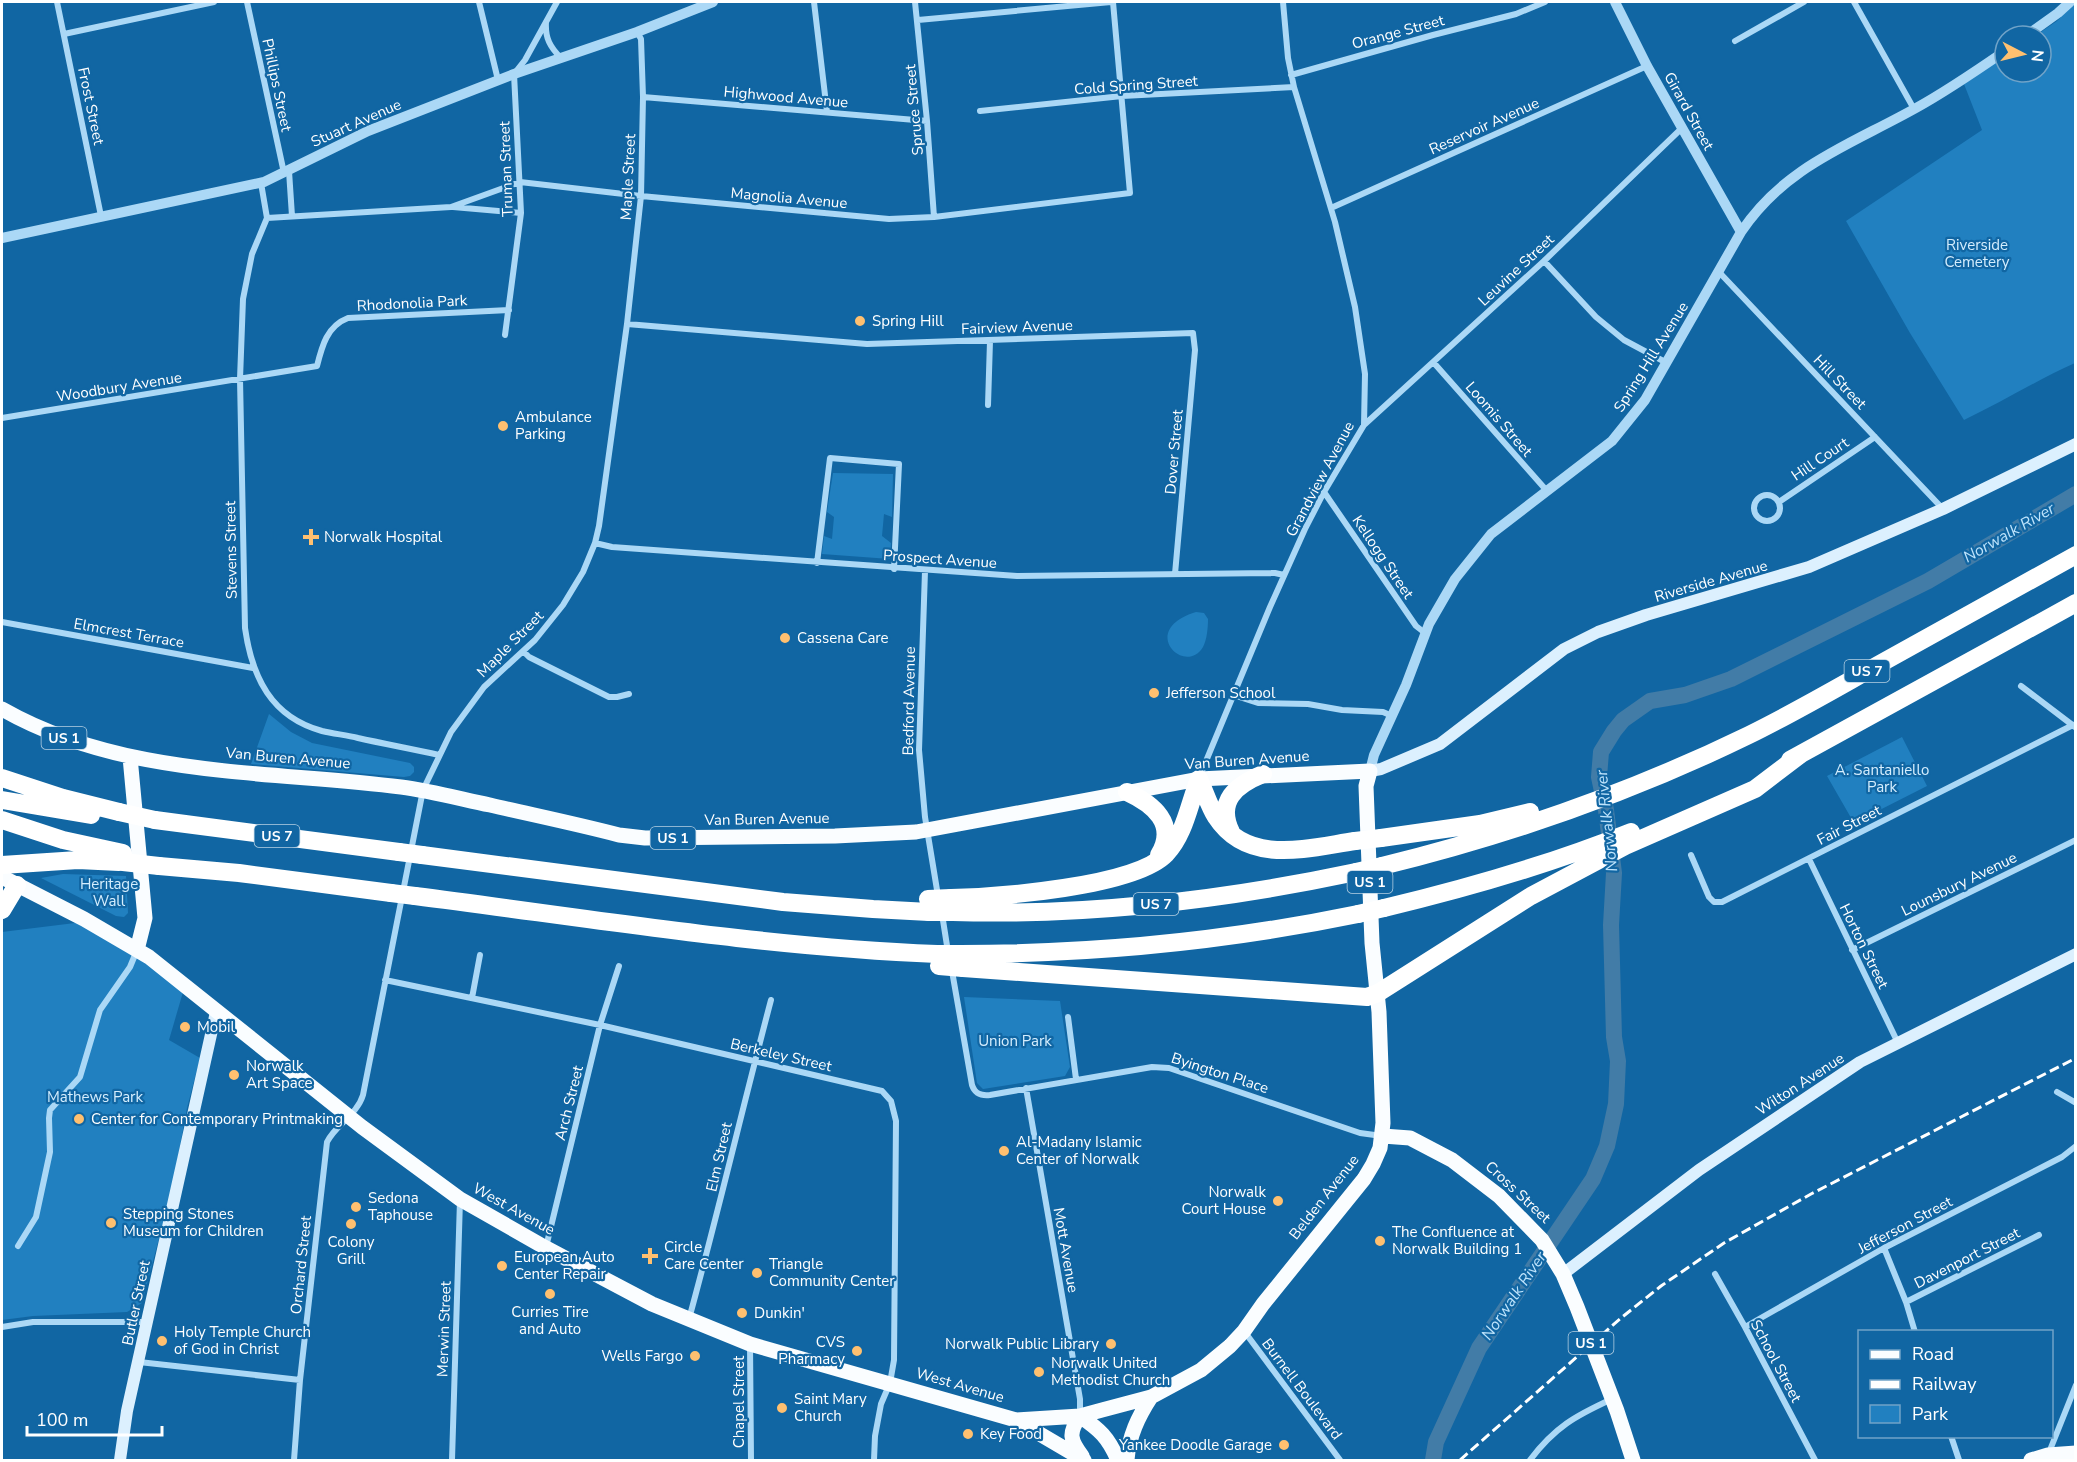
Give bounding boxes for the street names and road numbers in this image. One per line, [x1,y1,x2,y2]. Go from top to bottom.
street label: Orange Street [1350,10,1447,54]
street label: Phillips Street [257,37,297,134]
street label: Spruce Street [900,63,928,156]
street label: Frost Street [73,65,109,147]
street label: Girard Street [1659,68,1719,154]
street label: Cold Spring Street [1074,71,1199,99]
street label: Highwood Avenue [723,82,849,112]
street label: Reservoir Avenue [1426,93,1542,159]
street label: Stuart Avenue [308,94,404,152]
street label: Truman Street [494,120,518,217]
street label: Maple Street [616,132,640,221]
street label: Magnolia Avenue [730,183,848,213]
street label: Leuvine Street [1474,229,1559,310]
street label: Rhodonolia Park [356,290,468,316]
street label: Spring Hill Avenue [1609,298,1693,416]
street label: Fairview Avenue [961,315,1073,339]
street label: Hill Street [1809,350,1872,414]
street label: Woodbury Avenue [55,367,183,407]
street label: Loomis Street [1461,377,1538,461]
street label: Dover Street [1160,408,1188,495]
street label: Grandview Avenue [1281,418,1359,540]
street label: Hill Court [1787,432,1853,485]
street label: Stevens Street [220,500,242,599]
street label: Kellogg Street [1348,511,1419,603]
street label: Prospect Avenue [882,545,998,573]
street label: Riverside Avenue [1652,555,1770,607]
street label: Maple Street [472,606,548,682]
street label: Elmcrest Terrace [72,613,186,653]
street label: Bedford Avenue [898,646,920,756]
road number: US 7 [1844,660,1890,682]
road number: US 1 [42,727,86,749]
street label: Van Buren Avenue [224,743,351,773]
street label: Van Buren Avenue [1183,746,1310,774]
street label: Fair Street [1813,800,1885,850]
street label: Van Buren Avenue [703,808,830,830]
road number: US 7 [254,825,300,847]
road number: US 1 [650,827,696,849]
street label: Lounsbury Avenue [1898,847,2020,921]
road number: US 1 [1348,871,1392,893]
road number: US 7 [1134,893,1178,915]
street label: Horton Street [1835,900,1894,993]
street label: Berkeley Street [728,1034,834,1077]
street label: Byington Place [1169,1048,1271,1098]
street label: Wilton Avenue [1752,1048,1848,1120]
street label: Arch Street [550,1063,588,1143]
street label: Elm Street [701,1120,737,1194]
street label: Belden Avenue [1285,1150,1363,1244]
street label: Cross Street [1481,1156,1556,1228]
street label: West Avenue [469,1178,559,1240]
street label: Jefferson Street [1853,1191,1956,1259]
street label: Mott Avenue [1049,1206,1083,1294]
street label: Orchard Street [286,1214,316,1315]
street label: Davenport Street [1911,1222,2024,1293]
street label: Butler Street [117,1258,155,1347]
street label: Merwin Street [432,1280,456,1377]
street label: School Street [1746,1316,1806,1406]
road number: US 1 [1568,1332,1614,1354]
street label: Burnell Boulevard [1257,1334,1347,1444]
street label: Chapel Street [729,1355,749,1448]
street label: West Avenue [914,1363,1006,1407]

